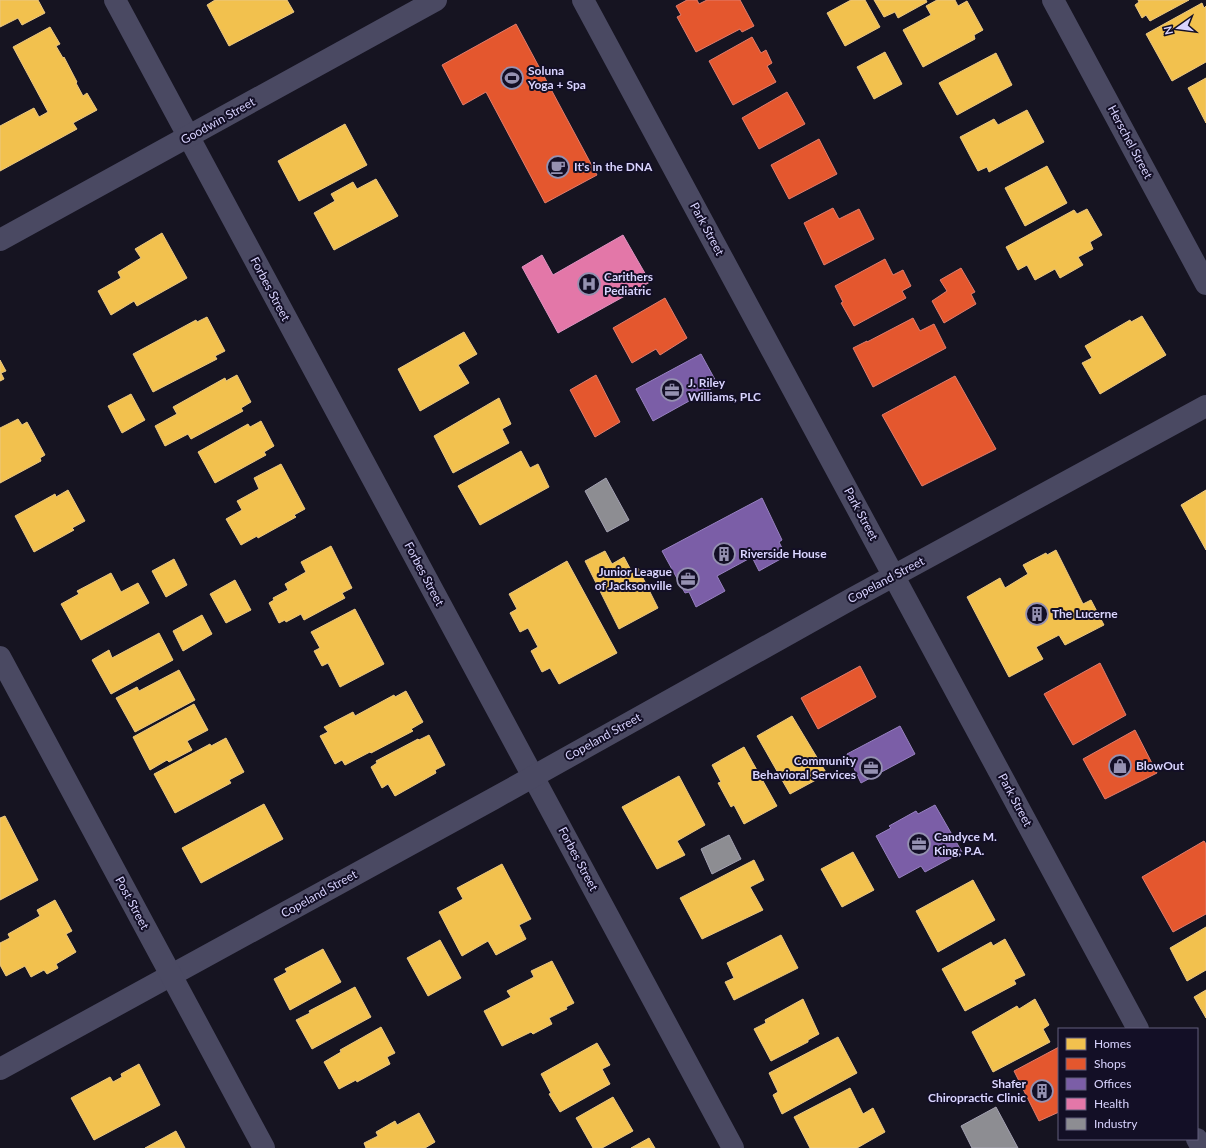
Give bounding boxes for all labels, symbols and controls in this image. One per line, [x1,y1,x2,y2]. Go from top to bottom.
north arrow [1158,8,1198,48]
text: N [1160,25,1175,36]
place label: Soluna Yoga + Spa [527,63,586,92]
sports icon: Soluna Yoga + Spa [499,65,525,91]
street label: Goodwin Street [178,94,258,147]
street label: Herschel Street [1105,102,1156,182]
cafe icon: It's in the DNA [545,154,571,180]
place label: It's in the DNA [574,159,653,174]
street label: Park Street [687,200,728,259]
street label: Forbes Street [247,254,294,324]
place label: Carithers Pediatric [604,269,653,298]
hospital icon: Carithers Pediatric [576,271,602,297]
place label: J. Riley Williams, PLC [688,375,761,404]
office icon: J. Riley Williams, PLC [659,377,685,403]
street label: Park Street [841,485,882,544]
street label: Forbes Street [401,539,448,609]
building icon: Riverside House [711,541,737,567]
place label: Riverside House [740,546,827,561]
street label: Copeland Street [845,553,927,606]
place label: Junior League of Jacksonville [595,564,673,593]
office icon: Junior League of Jacksonville [675,566,701,592]
building icon: The Lucerne [1024,601,1050,627]
place label: The Lucerne [1052,606,1118,621]
street label: Copeland Street [562,709,644,764]
place label: Community Behavioral Services [752,753,857,782]
shop icon: BlowOut [1107,753,1133,779]
office icon: Community Behavioral Services [858,755,884,781]
place label: BlowOut [1136,758,1185,773]
street label: Park Street [995,771,1036,830]
street label: Forbes Street [555,824,602,894]
place label: Candyce M. King, P.A. [934,829,997,858]
office icon: Candyce M. King, P.A. [906,831,932,857]
street label: Copeland Street [278,866,360,921]
street label: Post Street [112,874,153,932]
legend [1058,1028,1198,1140]
text: Homes [1094,1036,1131,1051]
text: Shops [1094,1056,1126,1071]
place label: Shafer Chiropractic Clinic [928,1076,1027,1105]
text: Offices [1094,1076,1131,1091]
building icon: Shafer Chiropractic Clinic [1029,1078,1055,1104]
text: Health [1094,1096,1129,1111]
text: Industry [1094,1116,1138,1131]

